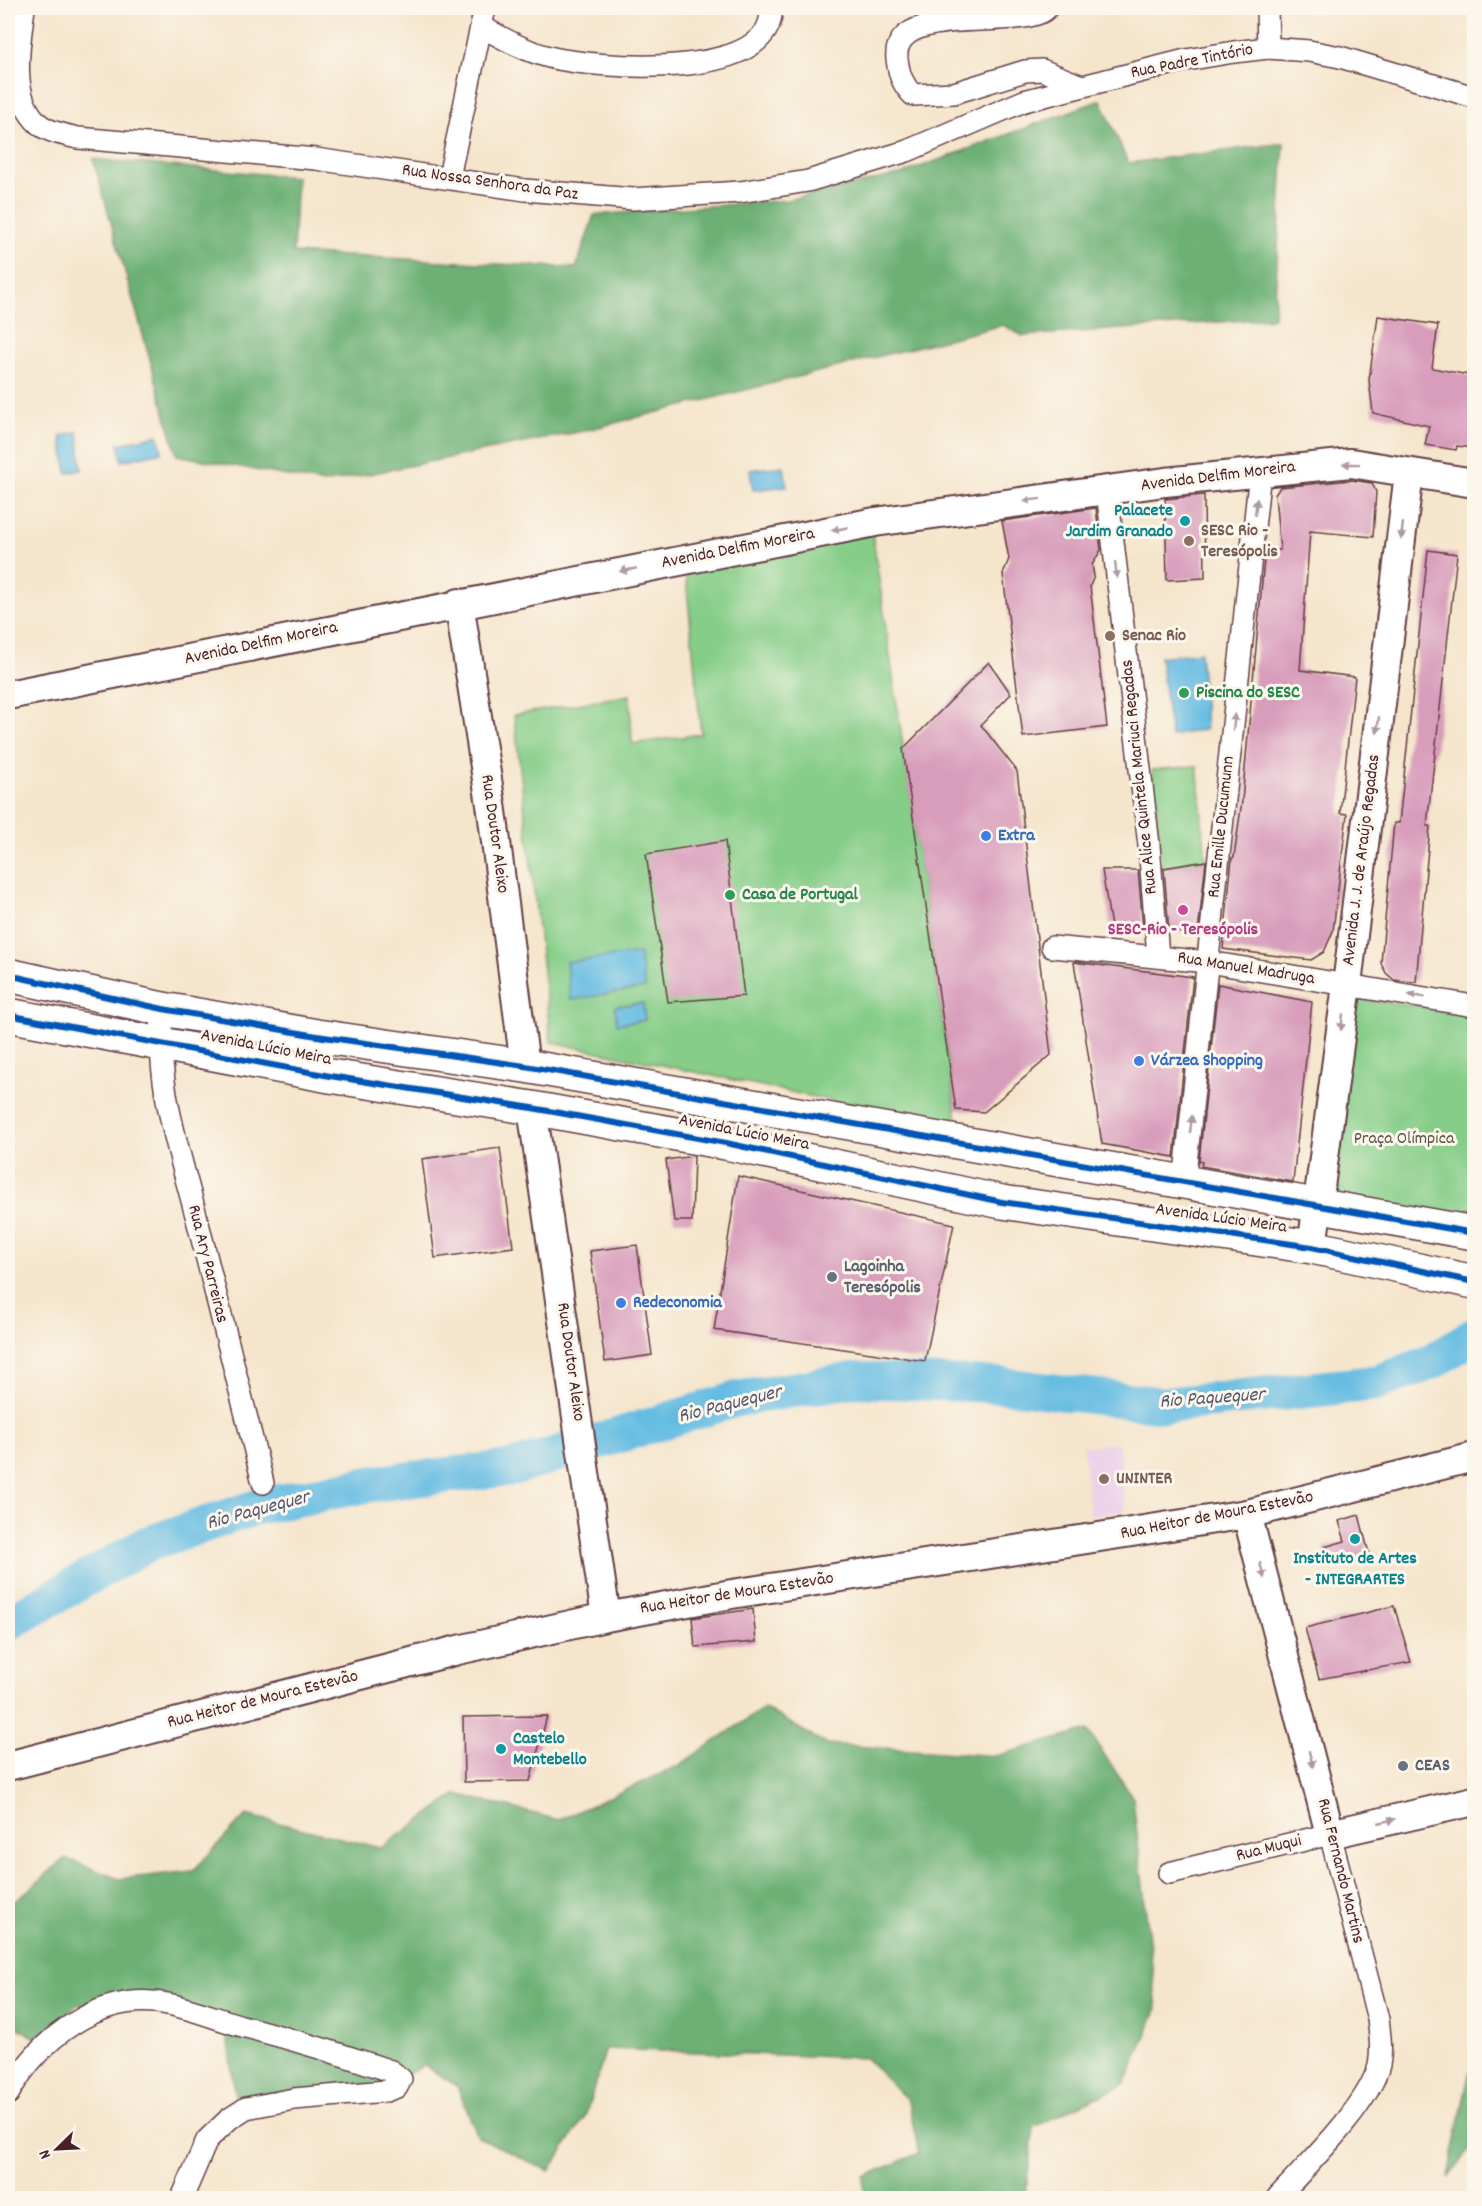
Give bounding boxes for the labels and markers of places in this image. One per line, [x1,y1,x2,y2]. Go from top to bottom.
place label: Palacete Jardim Granado [1066,499,1173,545]
marker: Palacete Jardim Granado [1178,514,1192,528]
place label: SESC Rio - Teresópolis [1201,519,1278,565]
marker: SESC Rio - Teresópolis [1182,534,1196,548]
place label: Senac Rio [1122,624,1186,649]
marker: Senac Rio [1103,629,1117,643]
place label: Piscina do SESC [1196,681,1300,706]
marker: Piscina do SESC [1177,686,1191,700]
place label: Extra [998,824,1035,849]
marker: Extra [979,829,993,843]
place label: Casa de Portugal [742,883,859,908]
marker: Casa de Portugal [723,888,737,902]
marker: SESC-Rio - Teresópolis [1176,903,1190,917]
place label: SESC-Rio - Teresópolis [1108,918,1259,943]
place label: Várzea Shopping [1151,1049,1263,1074]
marker: Várzea Shopping [1132,1054,1146,1068]
place label: Lagoinha Teresópolis [844,1255,921,1301]
marker: Lagoinha Teresópolis [825,1270,839,1284]
place label: Redeconomia [633,1291,722,1316]
marker: Redeconomia [614,1296,628,1310]
place label: UNINTER [1116,1467,1172,1492]
marker: UNINTER [1097,1472,1111,1486]
marker: Instituto de Artes - INTEGRARTES [1348,1532,1362,1546]
place label: Instituto de Artes - INTEGRARTES [1293,1547,1417,1593]
place label: Castelo Montebello [513,1727,587,1773]
marker: Castelo Montebello [494,1742,508,1756]
place label: CEAS [1415,1754,1450,1779]
marker: CEAS [1396,1759,1410,1773]

